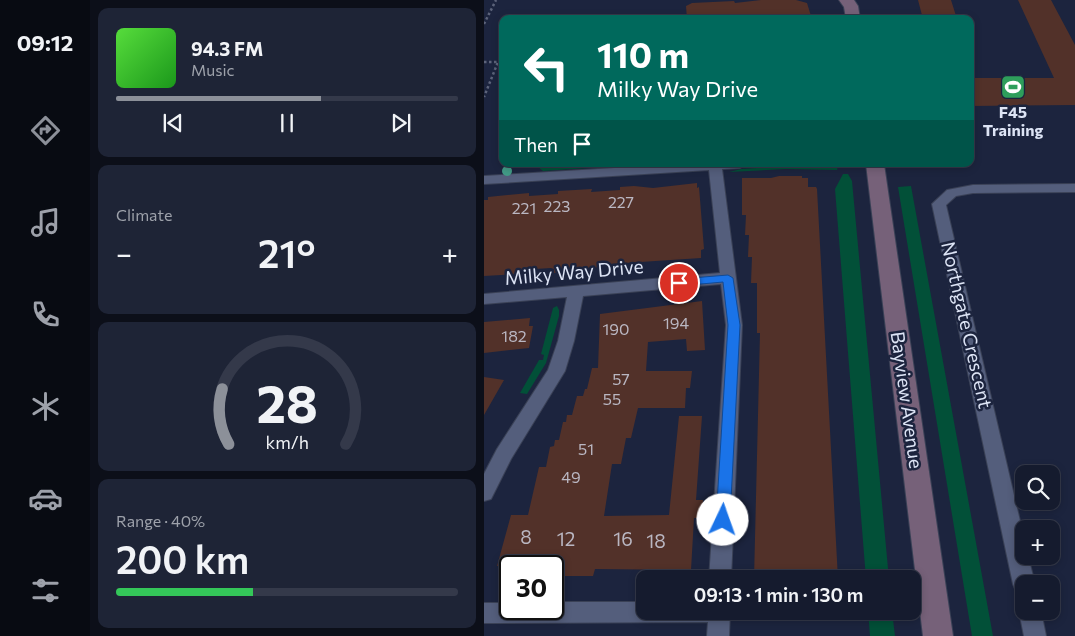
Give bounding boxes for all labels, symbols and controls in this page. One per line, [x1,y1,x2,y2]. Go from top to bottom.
text: 09:12 [17,29,73,56]
text: 110 m [597,32,689,75]
icon: left [514,35,579,100]
text: 94.3 FM [191,37,263,60]
text: Music [191,60,235,79]
sports icon: F45 Training [1000,74,1026,100]
text: Milky Way Drive [597,75,758,102]
place label: F45 Training [983,102,1043,139]
icon: previous [159,109,187,137]
icon: pause [273,109,301,137]
icon: next [387,109,415,137]
icon: directions [28,113,63,148]
icon: arrive [568,130,596,158]
text: Then [514,133,558,156]
house number: 227 [608,192,634,211]
house number: 223 [544,196,570,215]
house number: 221 [512,198,536,217]
icon: music [28,205,63,240]
text: Climate [116,205,172,224]
text: 21° [258,229,315,276]
text: − [116,236,132,270]
text: + [442,236,458,270]
street label: Northgate Crescent [937,239,998,411]
street label: Milky Way Drive [504,254,644,289]
pin [658,262,700,304]
icon: arrive [665,269,693,297]
icon: phone [28,297,63,332]
house number: 194 [663,313,689,332]
house number: 190 [603,319,630,338]
house number: 182 [501,326,527,345]
street label: Bayview Avenue [886,330,929,470]
house number: 57 [612,369,630,388]
text: 28 [256,370,318,434]
icon: climate [28,389,63,424]
house number: 55 [603,389,621,408]
text: km/h [265,431,309,453]
house number: 51 [578,439,594,458]
map controls [1015,465,1060,620]
button: search [1015,465,1060,510]
house number: 49 [561,467,581,486]
icon: car [28,481,63,516]
position arrow [696,493,748,545]
text: Range · 40% [116,511,205,530]
button: + [1015,520,1060,565]
house number: 8 [520,525,532,548]
house number: 12 [557,527,575,550]
house number: 16 [613,527,633,550]
house number: 18 [646,529,666,552]
text: 200 km [116,535,249,582]
speed limit sign: 30 [499,555,564,620]
icon: filters [28,573,63,608]
button: − [1015,575,1060,620]
text: 09:13 · 1 min · 130 m [694,583,863,606]

